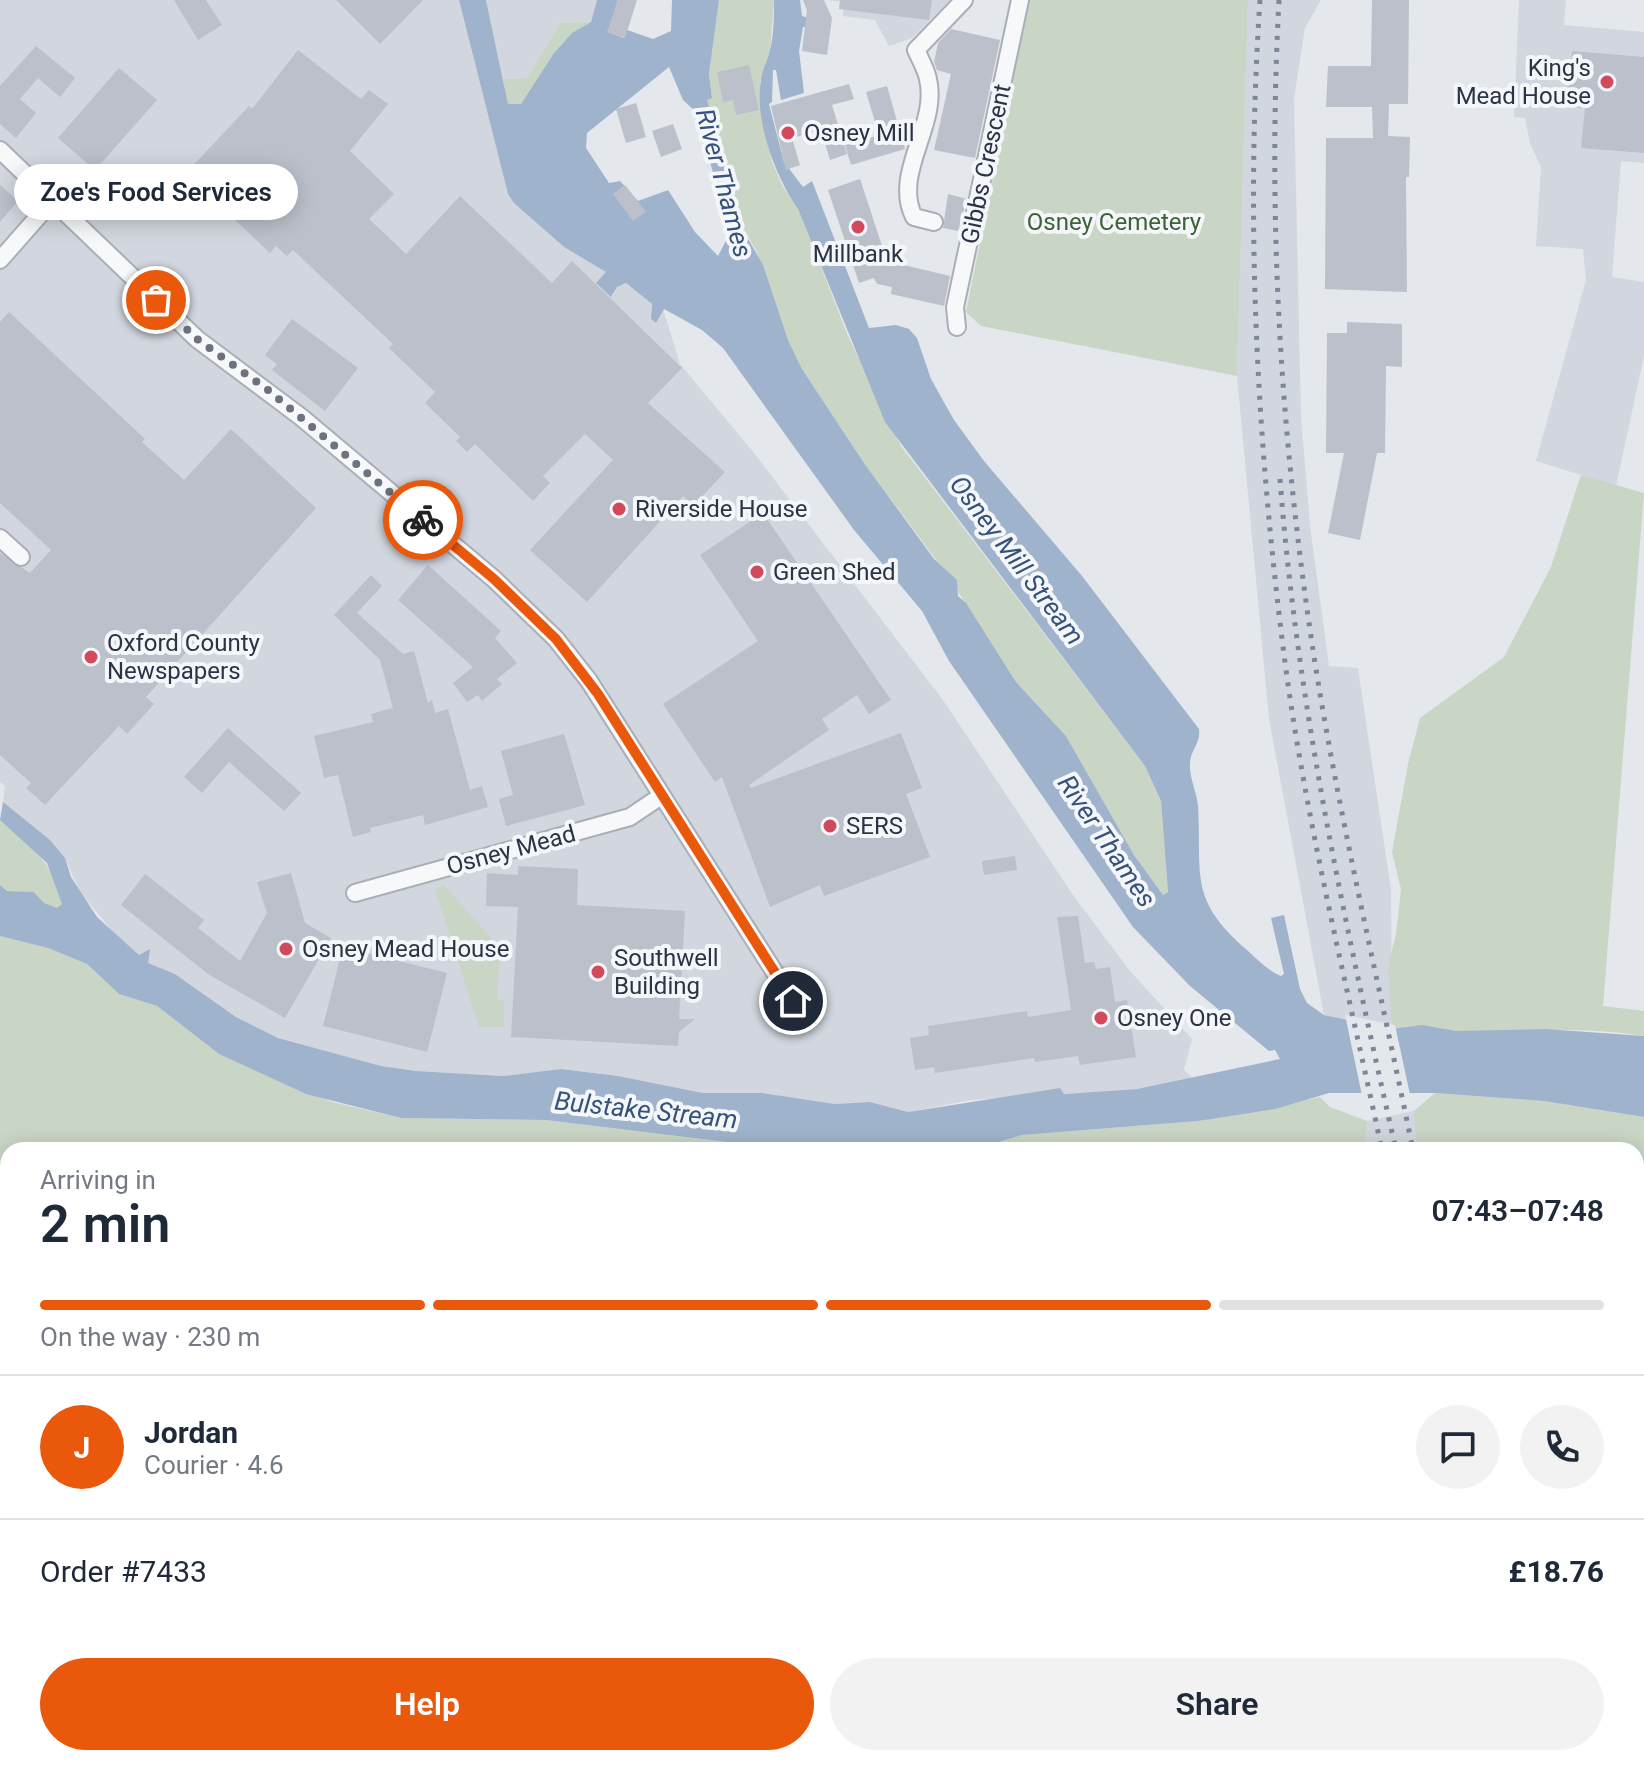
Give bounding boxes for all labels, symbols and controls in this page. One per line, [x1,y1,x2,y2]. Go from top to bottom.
place label: King's Mead House [1456,54,1591,110]
marker: King's Mead House [1598,73,1616,91]
street label: Gibbs Crescent [955,81,1017,246]
water label: River Thames [690,105,758,261]
place label: Osney Mill [804,119,915,147]
marker: Osney Mill [779,124,797,142]
callout: Zoe's Food Services [14,164,298,220]
text: Zoe's Food Services [40,177,272,207]
park label: Osney Cemetery [1027,208,1202,236]
marker: Millbank [849,218,867,236]
place label: Millbank [813,240,904,268]
pin [122,266,190,334]
icon: bag [134,278,178,322]
water label: Osney Mill Stream [944,470,1090,650]
courier [383,480,463,560]
place label: Riverside House [635,495,808,523]
icon: bike [401,498,445,542]
marker: Riverside House [610,500,628,518]
place label: Green Shed [773,558,896,586]
marker: Green Shed [748,563,766,581]
place label: Oxford County Newspapers [107,629,260,685]
marker: Oxford County Newspapers [82,648,100,666]
water label: River Thames [1052,769,1162,913]
place label: SERS [846,812,903,840]
marker: SERS [821,817,839,835]
street label: Osney Mead [443,819,579,881]
place label: Osney Mead House [302,935,509,963]
marker: Osney Mead House [277,940,295,958]
place label: Southwell Building [614,944,719,1000]
marker: Southwell Building [589,963,607,981]
pin [759,967,827,1035]
icon: home [771,979,815,1023]
place label: Osney One [1117,1004,1232,1032]
marker: Osney One [1092,1009,1110,1027]
water label: Bulstake Stream [553,1085,739,1135]
text: Arriving in [40,1165,156,1195]
text: 07:43–07:48 [1431,1193,1604,1228]
text: 2 min [40,1194,170,1255]
text: On the way · 230 m [40,1322,260,1352]
button: chat [1416,1405,1500,1489]
button: phone [1520,1405,1604,1489]
text: Jordan [144,1415,238,1450]
text: J [74,1430,90,1465]
text: Courier · 4.6 [144,1450,284,1480]
text: Order #7433 [40,1554,207,1589]
text: £18.76 [1509,1554,1604,1589]
button: Help [40,1658,814,1750]
button: Share [830,1658,1604,1750]

